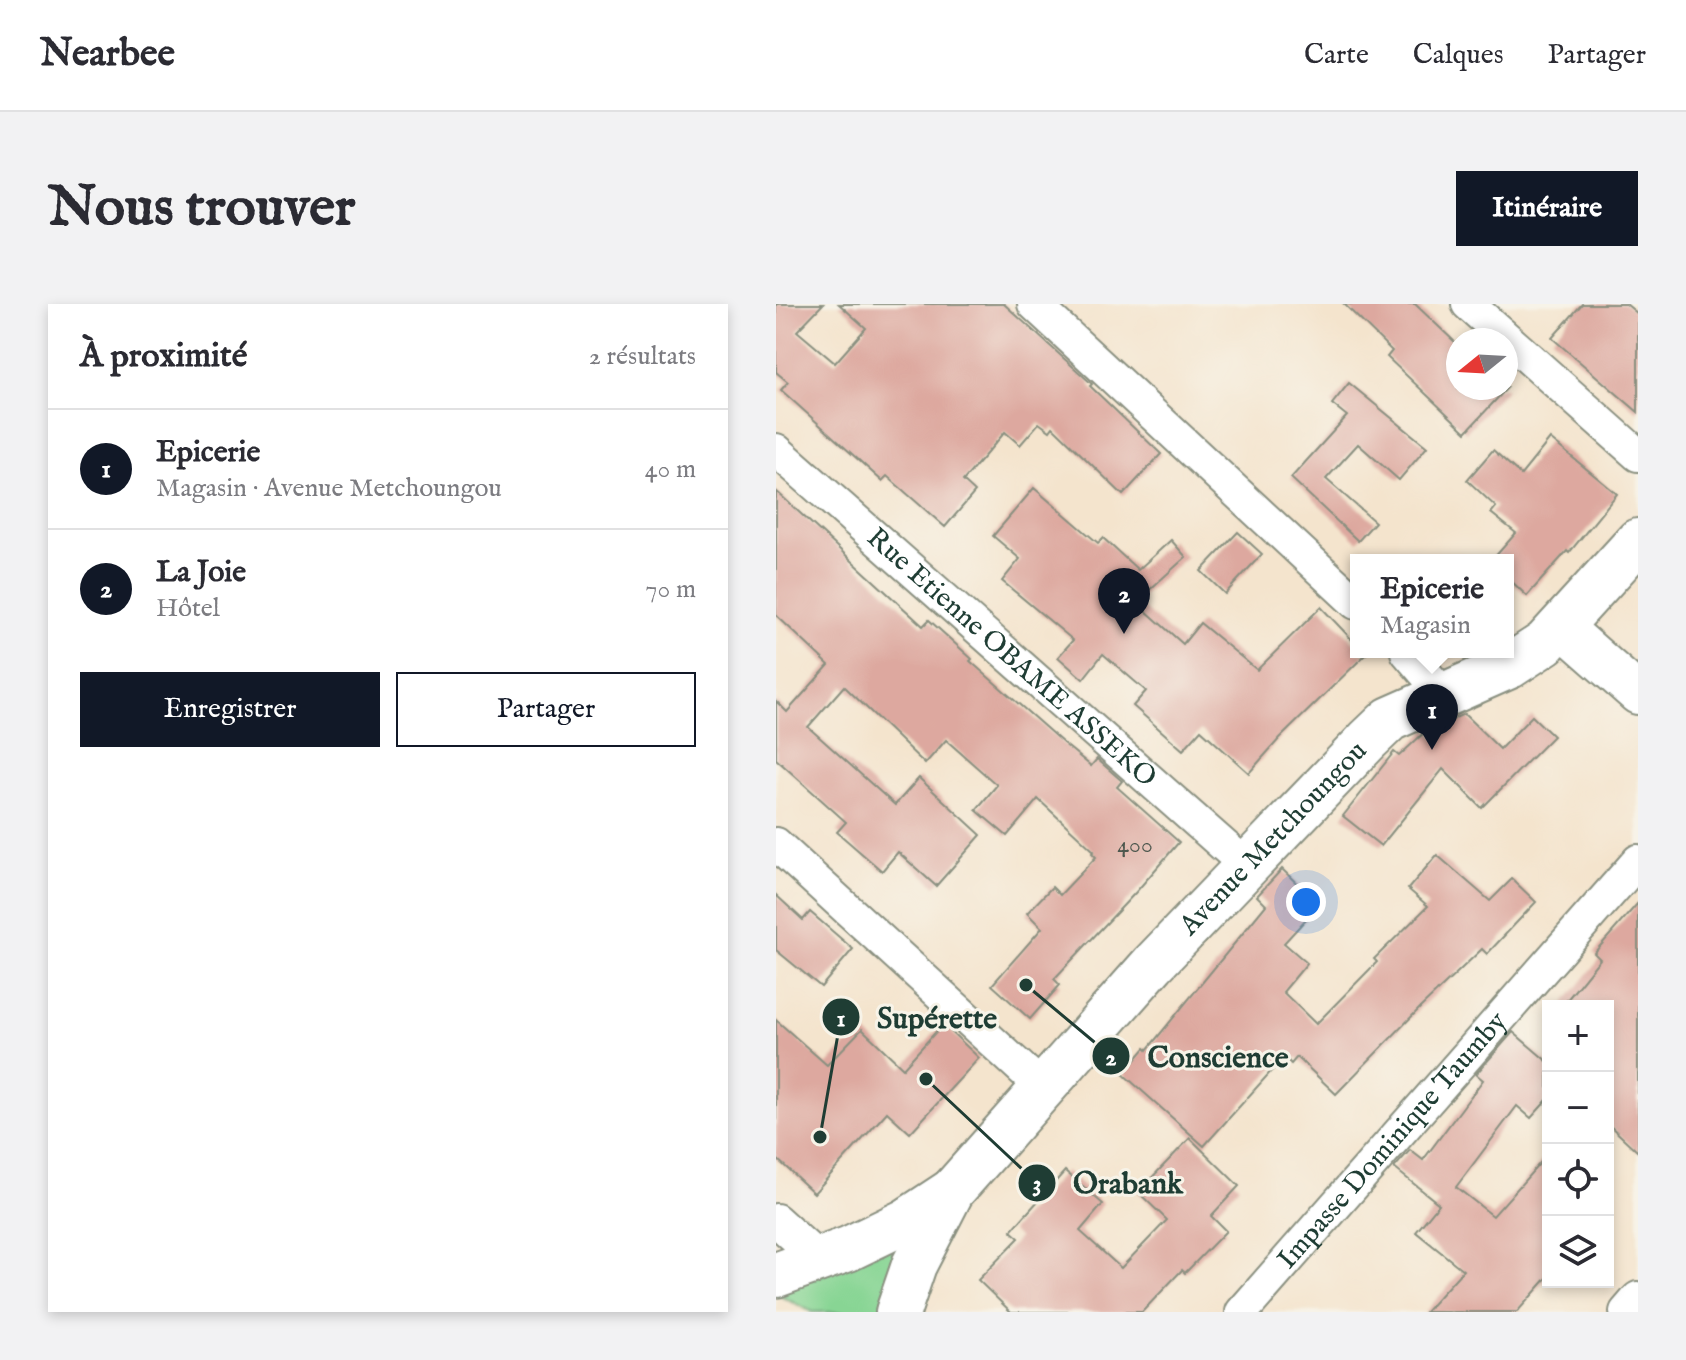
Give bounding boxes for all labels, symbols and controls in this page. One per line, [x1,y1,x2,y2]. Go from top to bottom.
text: Nearbee [40,31,175,79]
text: Carte [1304,38,1369,73]
text: Calques [1413,38,1504,73]
text: Partager [1548,38,1646,73]
button: Itinéraire [1456,171,1638,246]
text: Nous trouver [48,173,355,244]
north arrow [1446,328,1518,400]
text: À proximité [80,335,247,378]
text: 2 résultats [589,340,696,373]
text: Epicerie [156,434,260,472]
text: 1 [101,453,111,486]
text: 40 m [645,453,696,486]
text: Magasin · Avenue Metchoungou [156,472,502,505]
street label: Rue Etienne OBAME ASSEKO [859,521,1163,795]
text: La Joie [156,554,246,592]
popup [1350,554,1514,658]
pin: 2 [1098,568,1150,634]
text: Epicerie [1380,571,1484,609]
text: 2 [100,573,112,606]
text: 70 m [645,573,696,606]
text: Hôtel [156,592,220,625]
text: Magasin [1380,609,1471,642]
button: Enregistrer [80,672,380,747]
button: Partager [396,672,696,747]
pin: 1 [1406,684,1458,750]
street label: Avenue Metchoungou [1171,734,1375,944]
house number: 400 [1117,830,1153,861]
your location [1286,882,1326,922]
callout: Supérette [821,990,1013,1044]
map controls [1542,1000,1614,1288]
button: + [1542,1000,1614,1072]
text: Supérette [877,1001,997,1039]
text: 1 [837,1004,846,1035]
street label: Impasse Dominique Taumby [1270,1005,1515,1277]
callout: Conscience [1091,1029,1305,1083]
text: Conscience [1147,1040,1289,1078]
text: 2 [1105,1043,1117,1074]
button: − [1542,1072,1614,1144]
button: locate [1542,1144,1614,1216]
callout: Orabank [1017,1156,1199,1210]
text: Orabank [1073,1166,1184,1204]
text: 3 [1033,1169,1041,1200]
button: layers [1542,1216,1614,1288]

